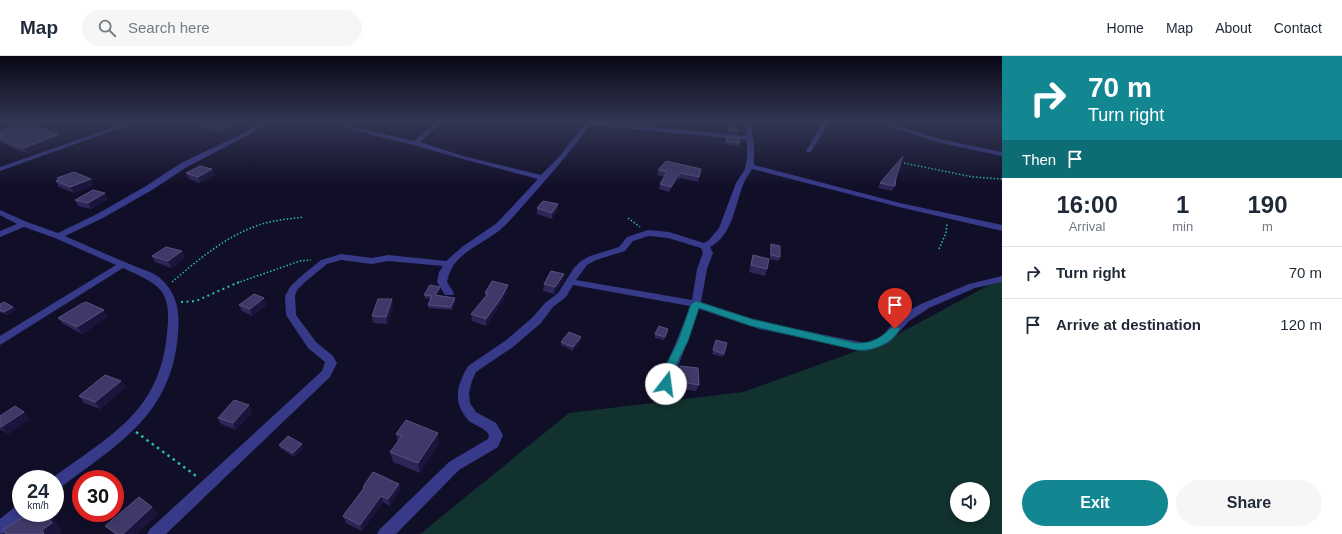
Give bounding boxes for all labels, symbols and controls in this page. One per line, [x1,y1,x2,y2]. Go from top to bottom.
search box [82,10,362,46]
text: Map [20,17,58,38]
icon: search [96,17,118,39]
text: Search here [128,19,210,36]
text: Home [1107,20,1144,36]
text: Map [1166,20,1193,36]
text: About [1215,20,1252,36]
text: Contact [1274,20,1322,36]
icon: right [1022,72,1074,124]
text: 70 m [1088,72,1152,103]
text: Turn right [1088,105,1164,125]
icon: arrive [1064,148,1086,170]
text: Then [1022,151,1056,168]
text: 16:00 [1056,191,1118,218]
text: 1 [1176,191,1189,218]
text: 190 [1248,191,1288,218]
text: Arrival [1069,219,1106,234]
text: min [1172,219,1193,234]
text: m [1262,219,1273,234]
icon: right [1022,262,1044,284]
text: Turn right [1056,264,1126,281]
text: 70 m [1289,264,1322,281]
pin [878,288,912,329]
icon: arrive [884,294,906,316]
icon: arrive [1022,314,1044,336]
text: Arrive at destination [1056,316,1201,333]
text: 120 m [1280,316,1322,333]
position arrow [645,363,687,405]
speed limit sign: 30 [72,470,124,522]
text: 24 [27,480,49,502]
button: Exit [1022,480,1168,526]
button: Share [1176,480,1322,526]
map controls [950,482,990,522]
button: sound [950,482,990,522]
text: km/h [27,500,49,511]

